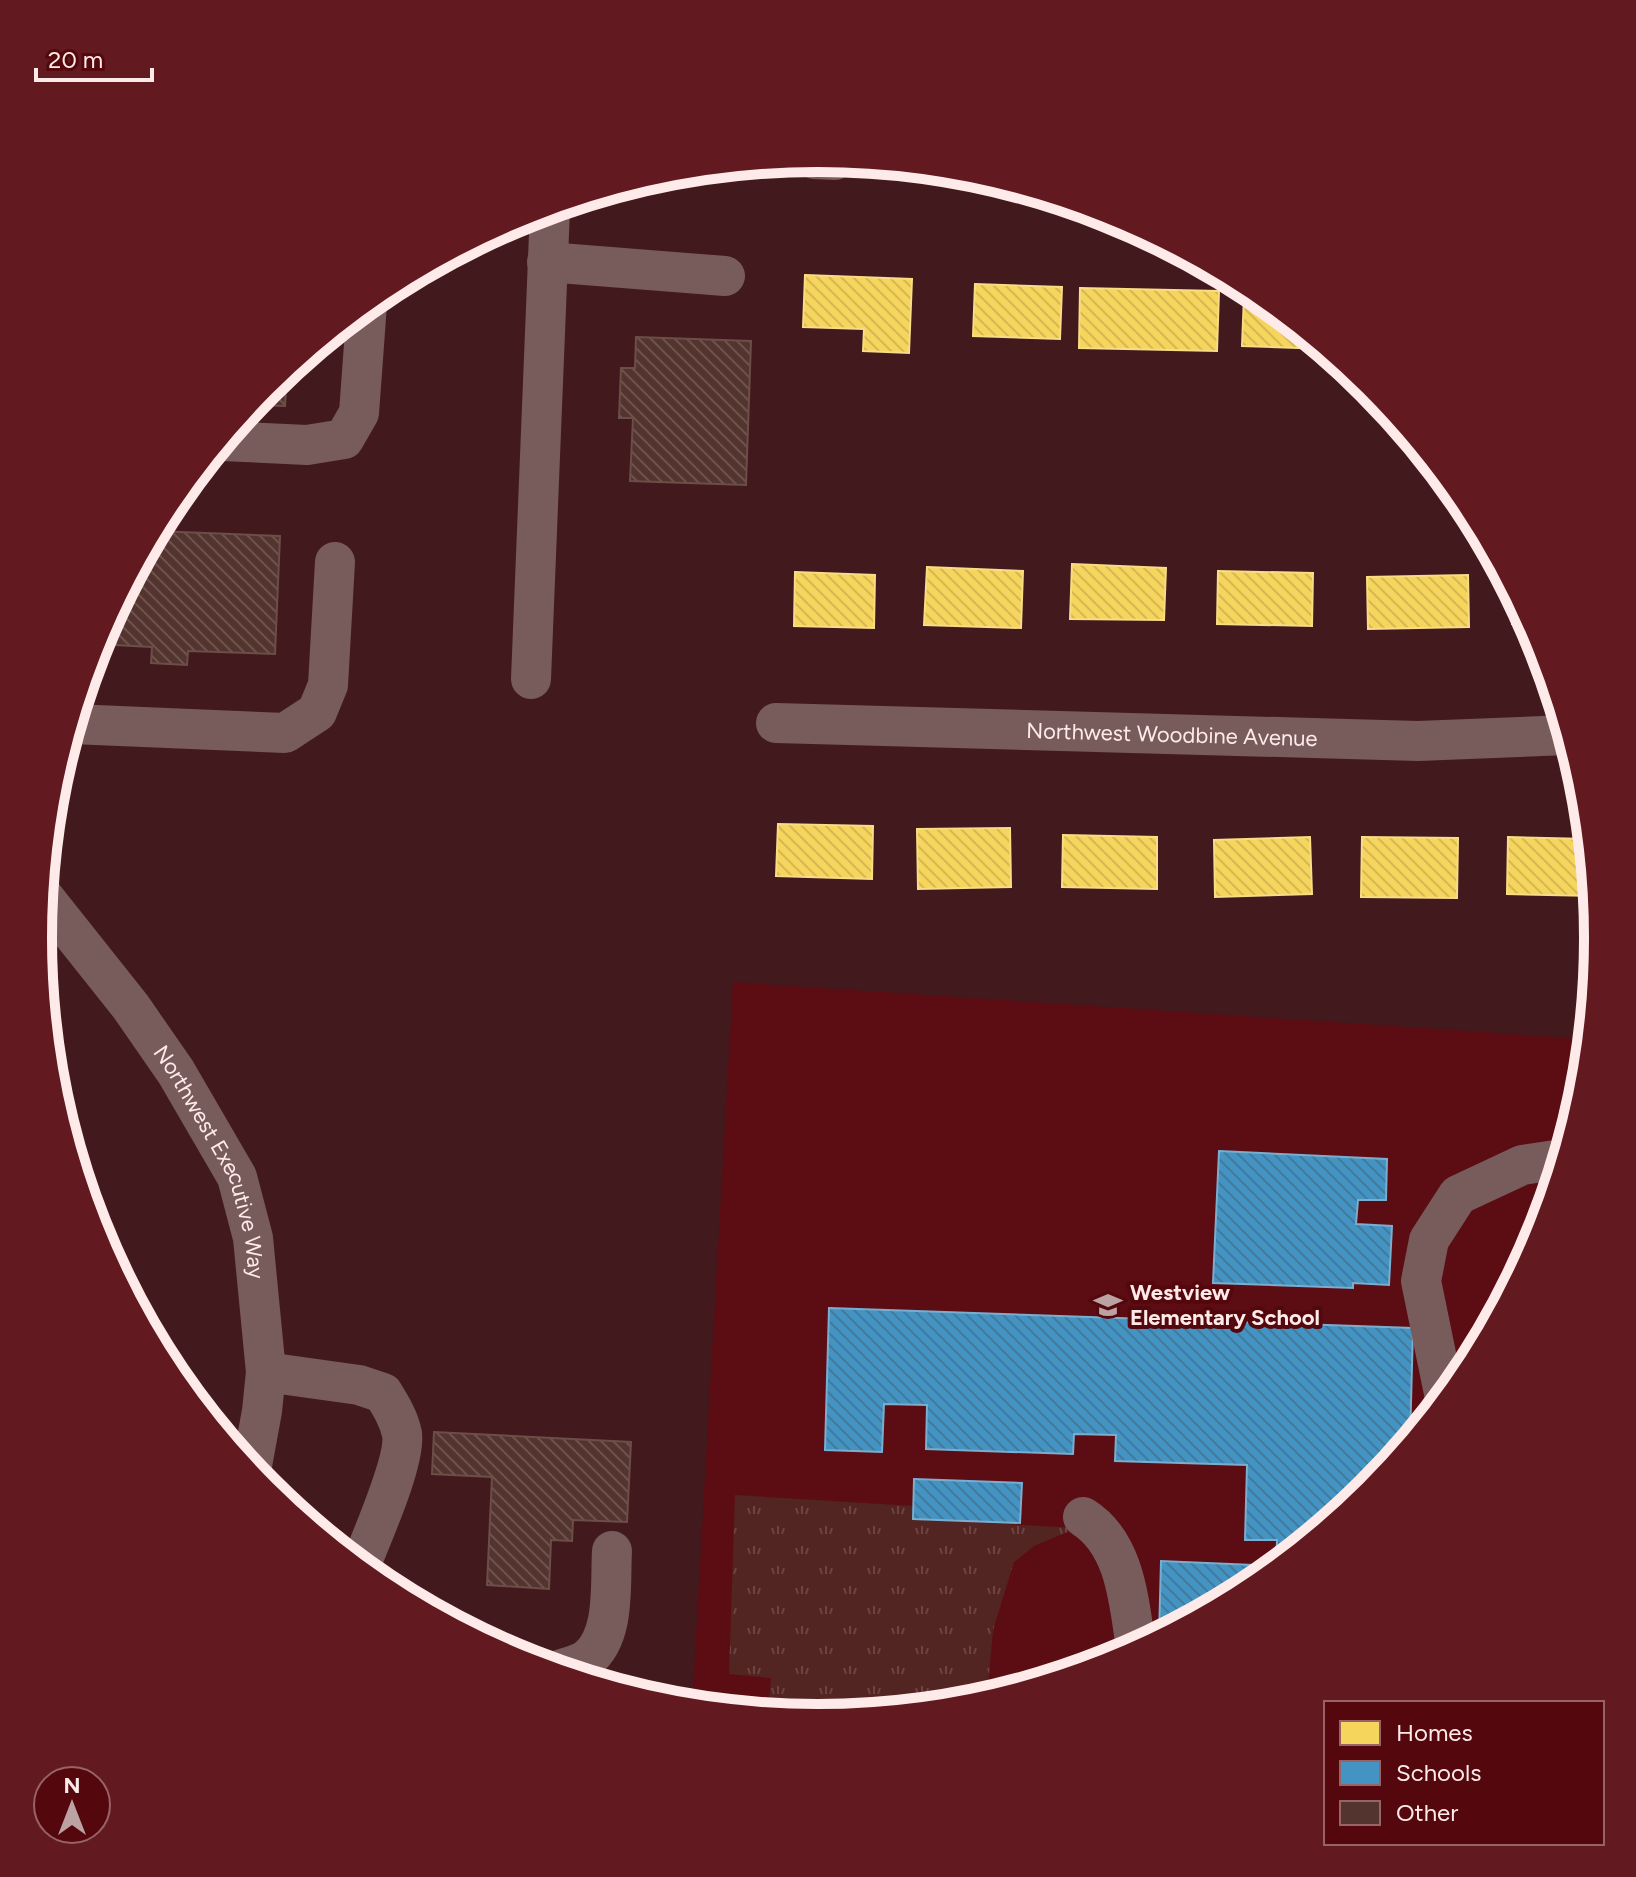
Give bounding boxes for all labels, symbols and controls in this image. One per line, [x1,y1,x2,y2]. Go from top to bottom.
scale bar [36,32,152,82]
text: 20 m [48,45,103,74]
street label: Northwest Woodbine Avenue [1026,717,1318,752]
street label: Northwest Executive Way [148,1040,270,1281]
place label: Westview Elementary School [1130,1279,1320,1331]
school or university icon: Westview Elementary School [1093,1290,1123,1320]
legend [1324,1701,1604,1845]
text: Homes [1396,1718,1473,1747]
text: Schools [1396,1758,1481,1787]
north arrow [32,1765,112,1845]
text: N [63,1772,81,1799]
text: Other [1396,1798,1458,1827]

